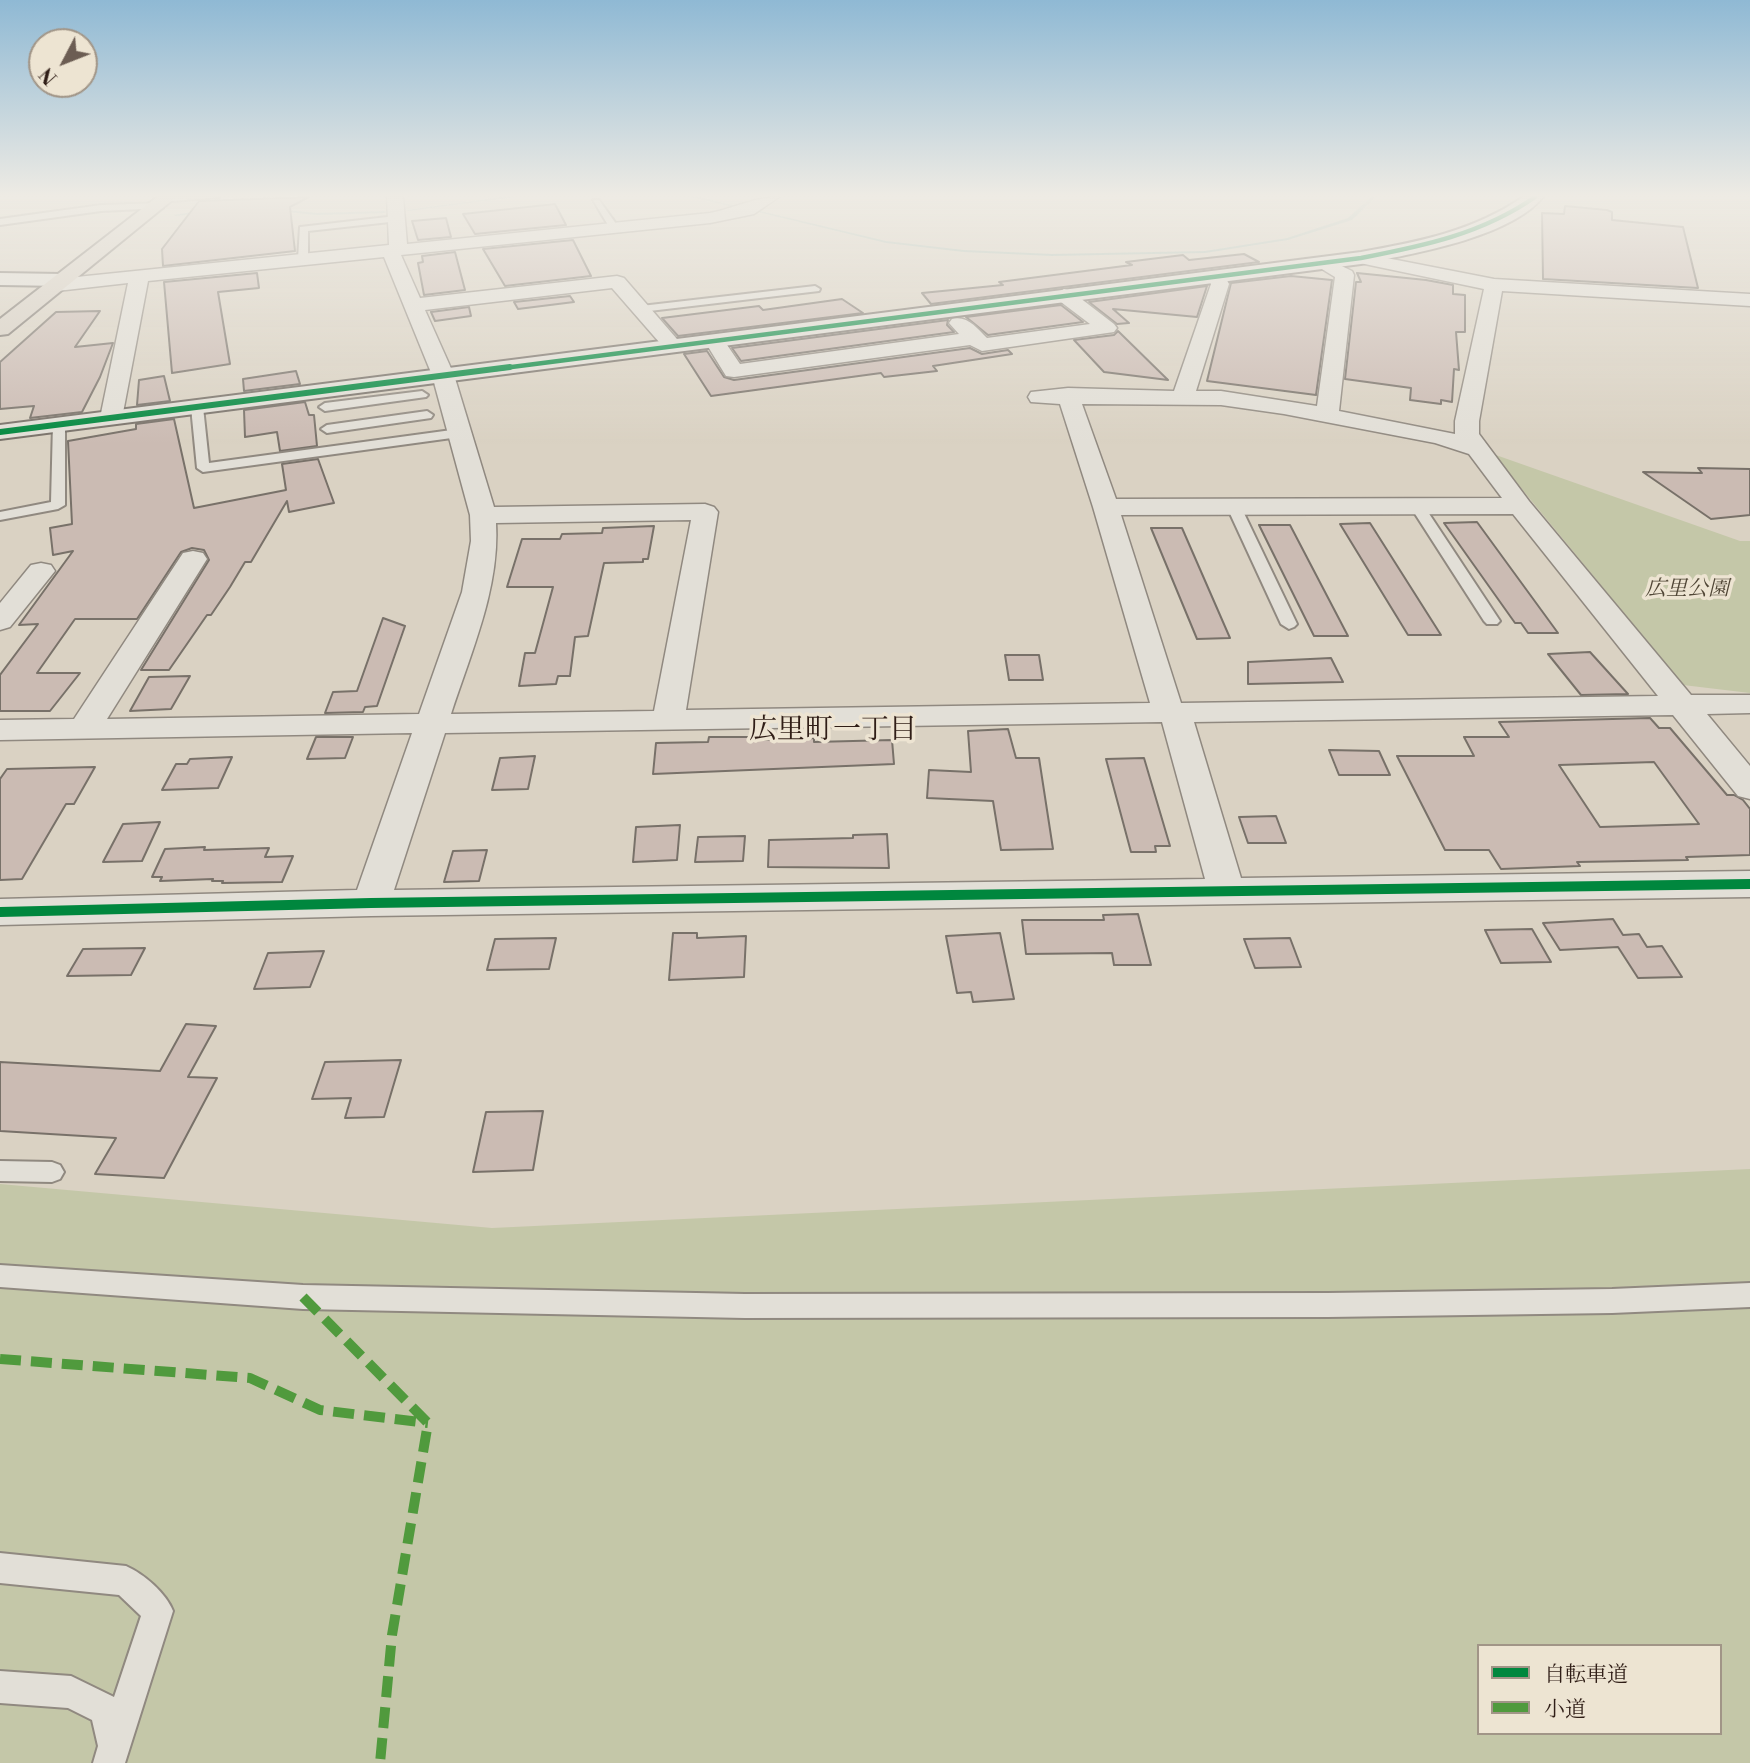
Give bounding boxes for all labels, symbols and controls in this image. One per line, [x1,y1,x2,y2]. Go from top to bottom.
north arrow [28,28,98,98]
text: N [35,62,63,89]
park label: 広里公園 [1645,577,1729,603]
district label: 広里町一丁目 [749,714,917,748]
legend [1477,1644,1722,1735]
text: 自転車道 [1544,1662,1628,1688]
text: 小道 [1544,1697,1586,1723]

